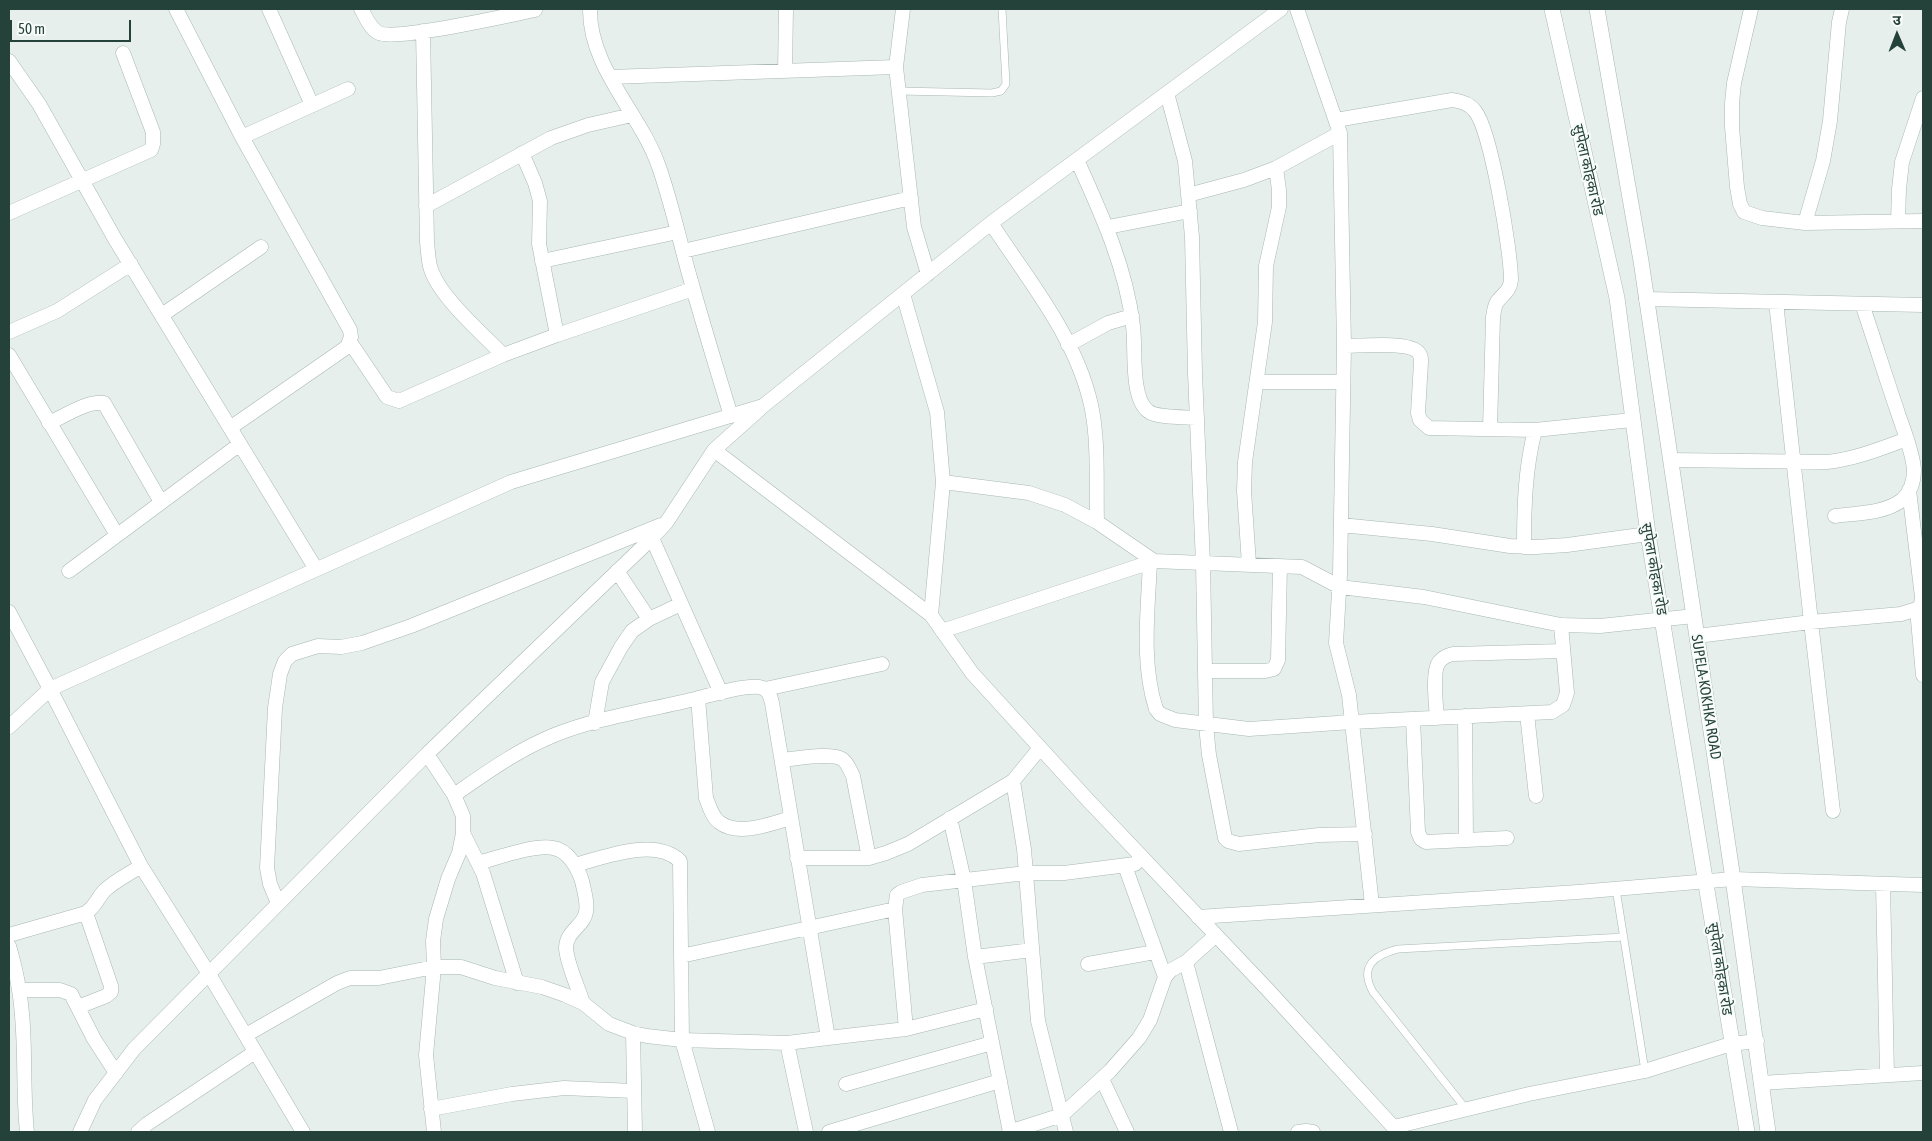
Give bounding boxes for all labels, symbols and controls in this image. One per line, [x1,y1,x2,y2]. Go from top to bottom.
scale bar [12,10,134,42]
north arrow [1872,10,1922,60]
text: उ [1892,12,1901,28]
text: 50 m [18,20,45,37]
street label: सुपेला कोहका रोड [1569,122,1607,218]
street label: सुपेला कोहका रोड [1637,521,1671,617]
street label: SUPELA-KOKHKA ROAD [1687,633,1725,761]
street label: सुपेला कोहका रोड [1704,921,1736,1017]

